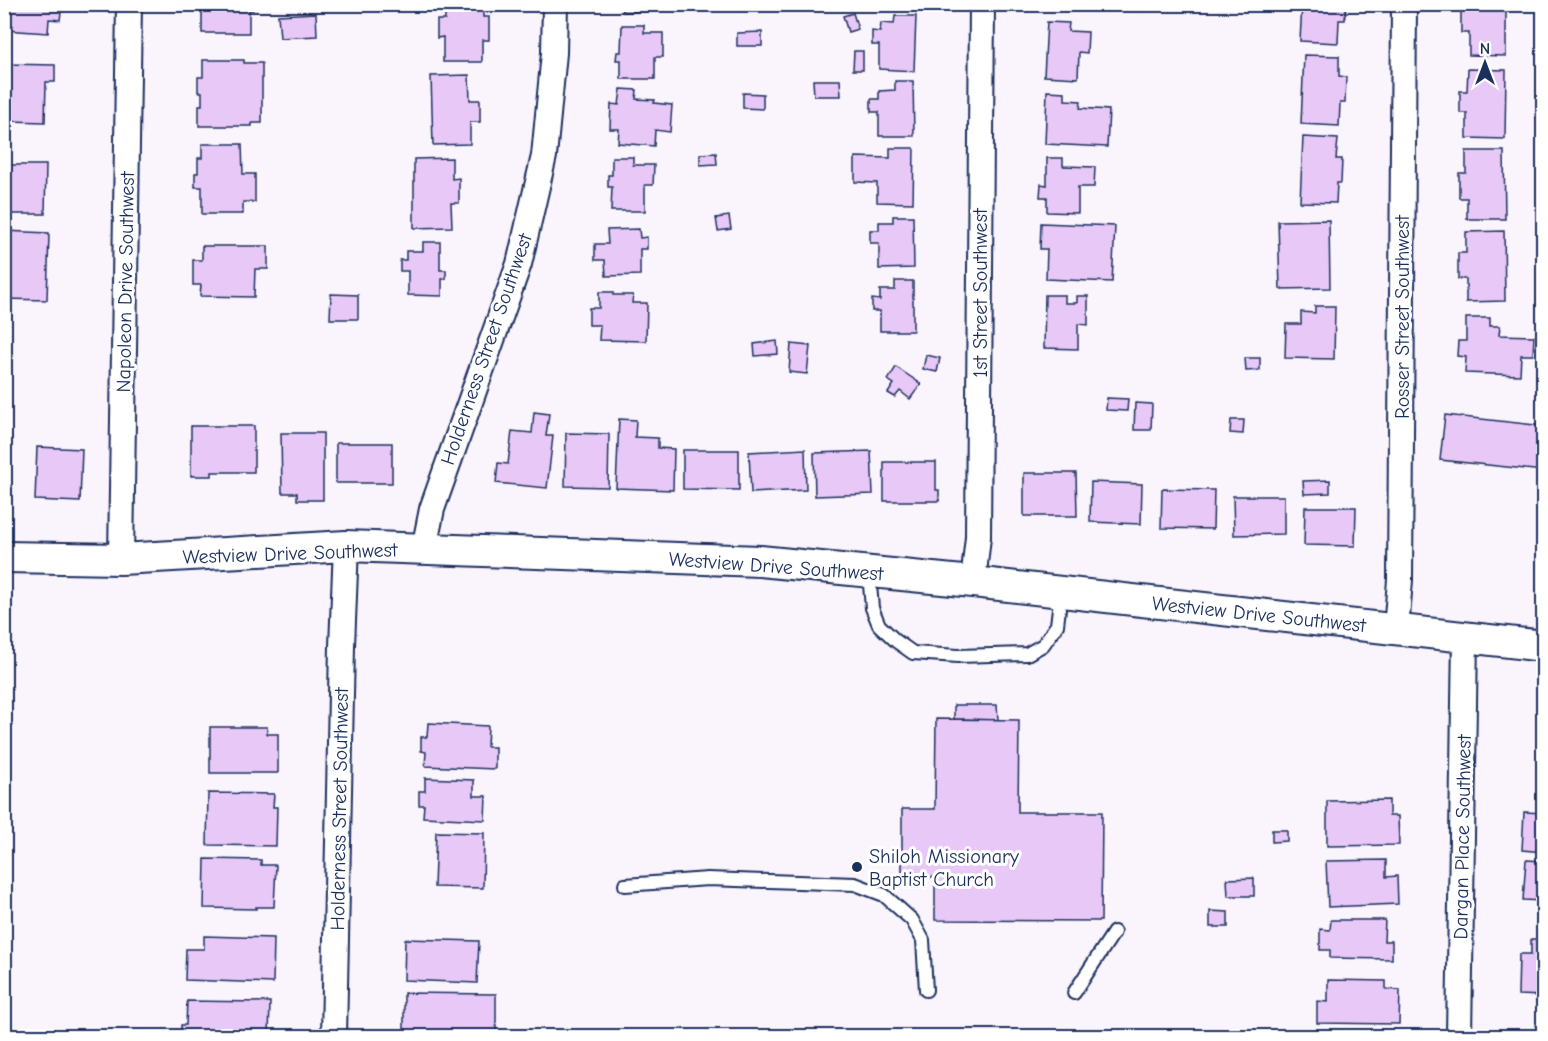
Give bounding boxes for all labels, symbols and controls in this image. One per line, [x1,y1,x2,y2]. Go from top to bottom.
north arrow [1455,33,1515,93]
text: N [1480,40,1490,58]
street label: Napoleon Drive Southwest [112,170,139,393]
street label: 1st Street Southwest [969,207,992,378]
street label: Rosser Street Southwest [1391,214,1414,419]
street label: Holderness Street Southwest [436,229,537,468]
street label: Westview Drive Southwest [182,538,399,569]
street label: Westview Drive Southwest [668,548,885,586]
street label: Westview Drive Southwest [1151,592,1368,637]
street label: Holderness Street Southwest [326,686,353,931]
street label: Dargan Place Southwest [1449,733,1476,940]
place label: Shiloh Missionary Baptist Church [869,845,1019,891]
marker: Shiloh Missionary Baptist Church [850,860,864,874]

